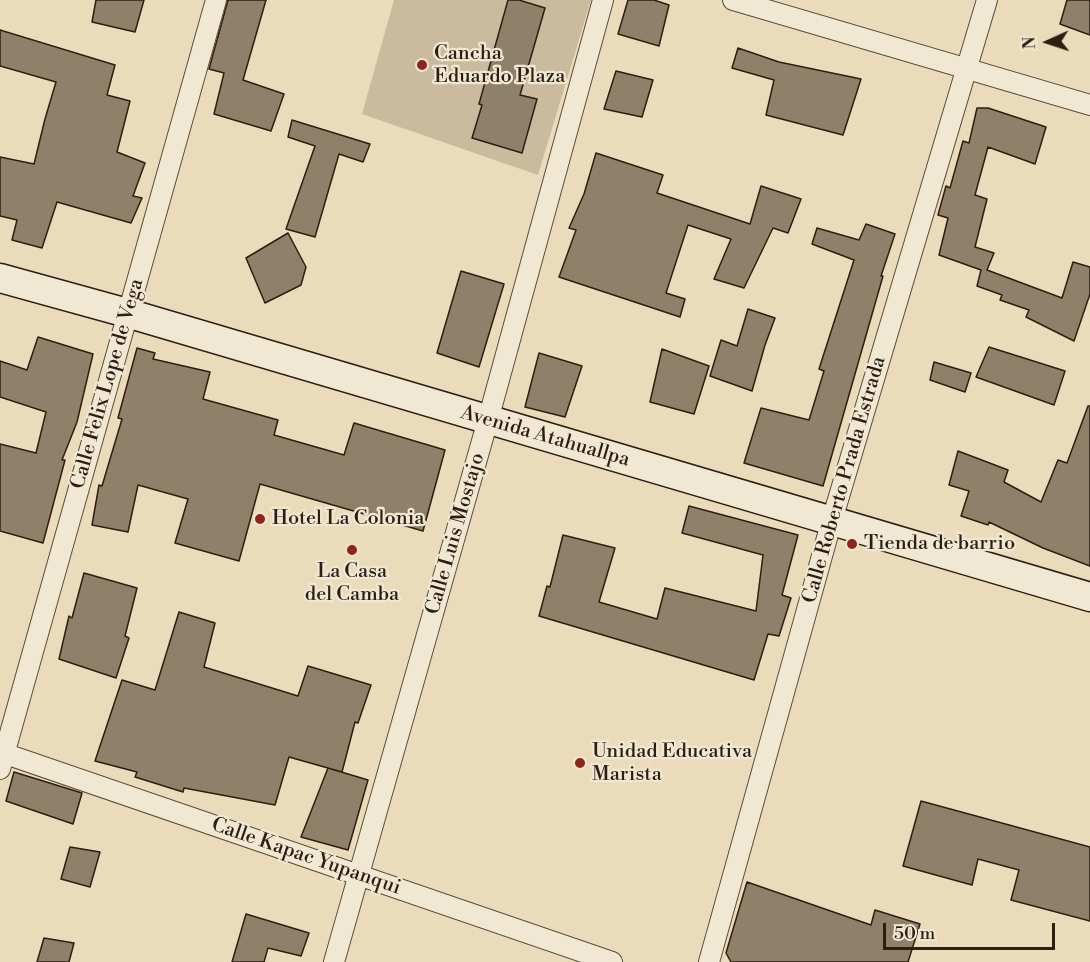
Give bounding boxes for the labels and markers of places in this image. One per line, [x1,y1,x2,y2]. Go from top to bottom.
place label: Cancha Eduardo Plaza [434,42,565,89]
marker: Cancha Eduardo Plaza [415,58,429,72]
place label: Hotel La Colonia [272,507,424,531]
marker: Hotel La Colonia [253,512,267,526]
place label: Tienda de barrio [864,532,1015,556]
marker: Tienda de barrio [845,537,859,551]
marker: La Casa del Camba [345,543,359,557]
place label: La Casa del Camba [305,560,399,607]
place label: Unidad Educativa Marista [592,740,752,787]
marker: Unidad Educativa Marista [573,756,587,770]

